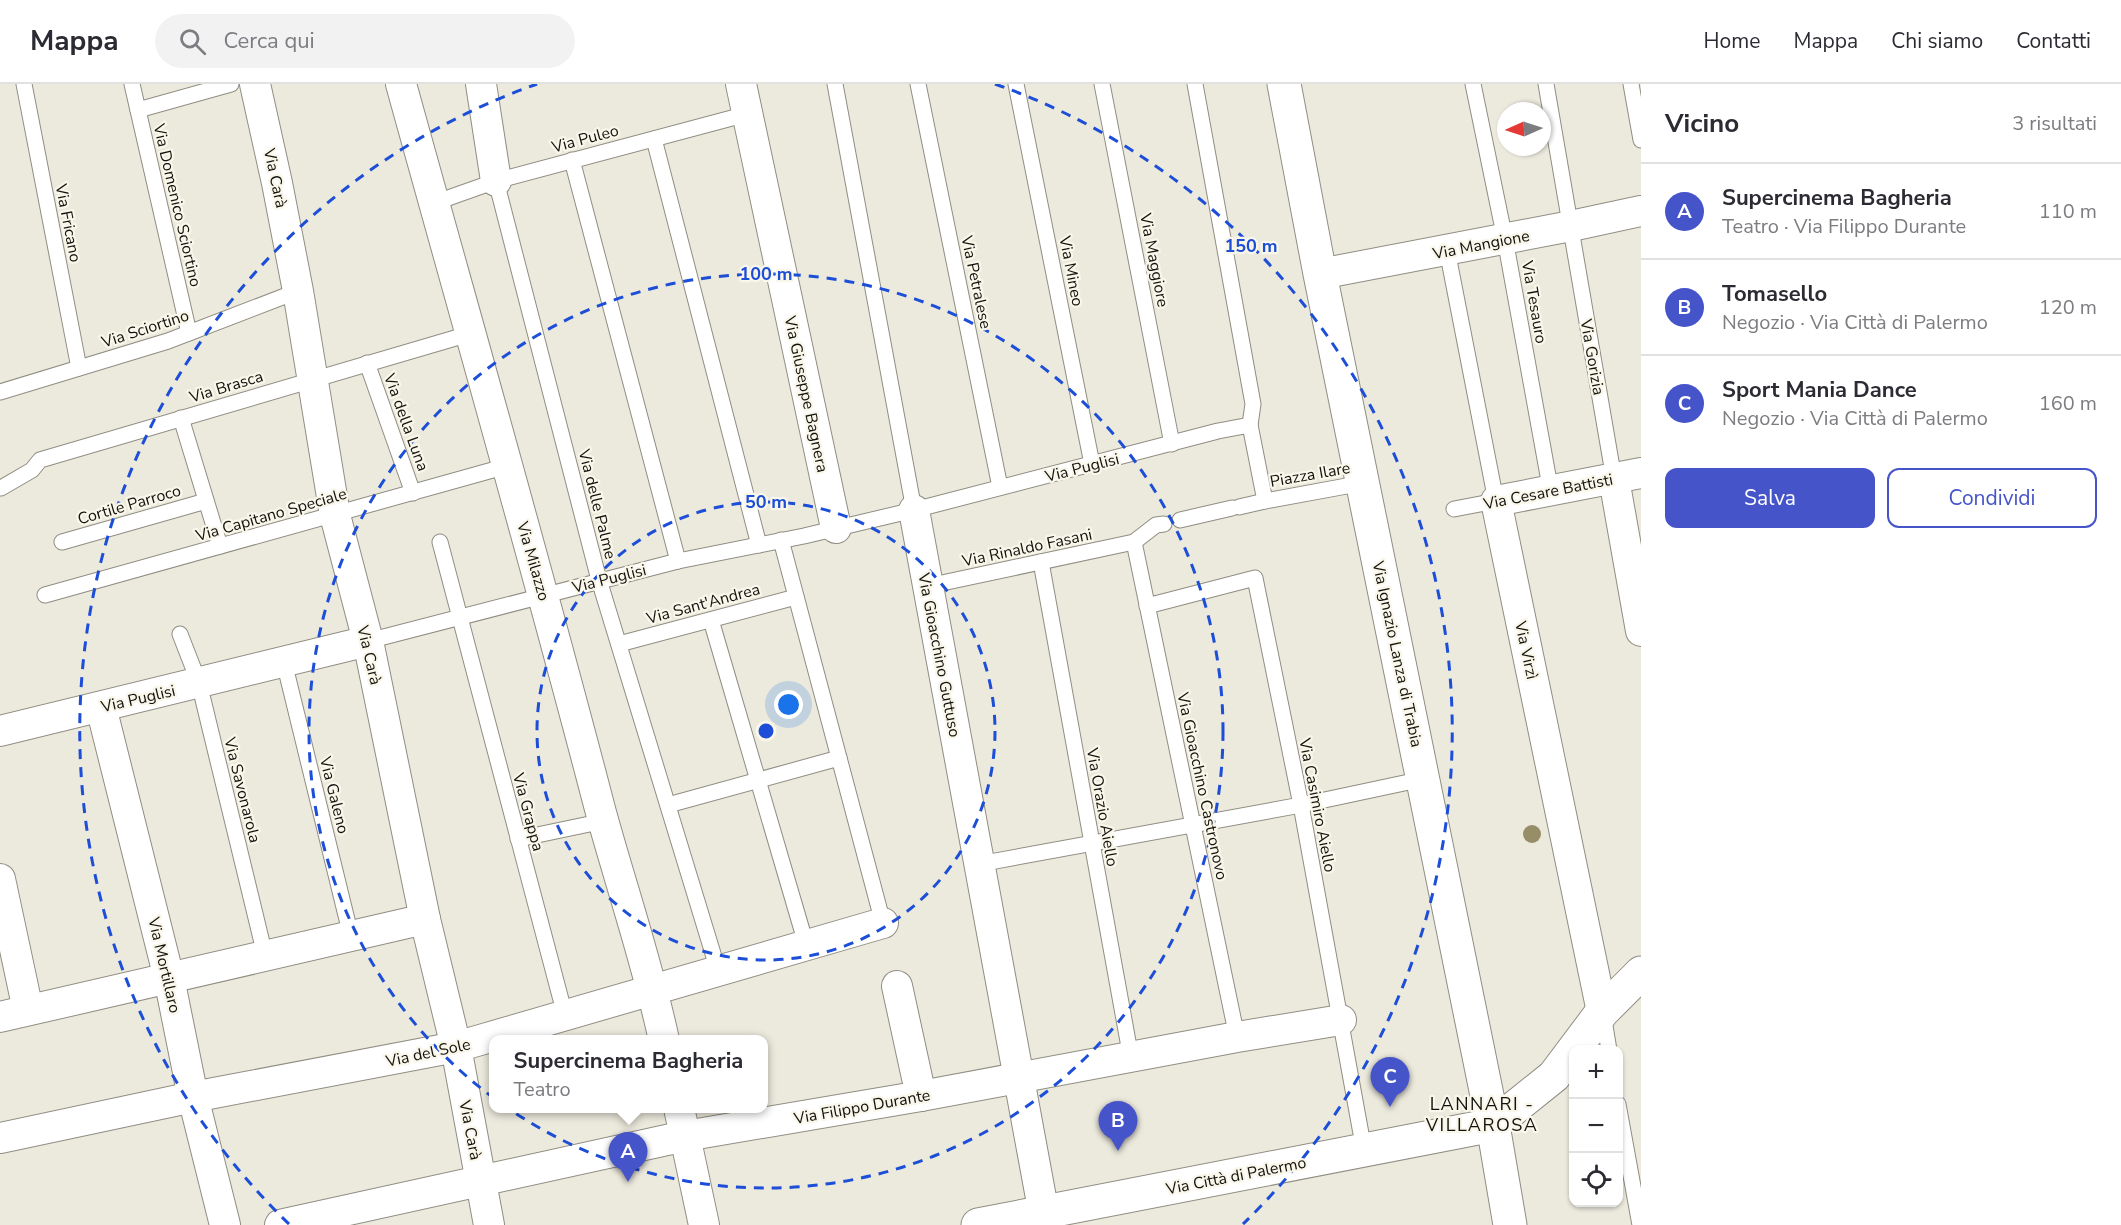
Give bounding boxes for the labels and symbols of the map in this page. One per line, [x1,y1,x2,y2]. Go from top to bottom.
north arrow [1497,102,1551,156]
street label: Via Puleo [548,119,621,159]
street label: Via Domenico Sciortino [147,121,207,289]
street label: Via Carà [258,145,292,210]
street label: Via Fricano [49,181,86,264]
street label: Via Maggiore [1134,210,1174,309]
street label: Via Mangione [1430,225,1531,265]
street label: Via Petralese [955,233,997,331]
street label: Via Mineo [1053,233,1089,308]
text: 150 m [1224,234,1278,258]
street label: Via Tesauro [1516,258,1552,346]
text: 100 m [739,262,793,286]
street label: Via Sciortino [98,304,192,354]
street label: Via Giuseppe Bagnera [778,313,833,475]
street label: Via Gorizia [1574,316,1610,397]
street label: Via Brasca [186,365,266,409]
street label: Via della Luna [378,370,434,474]
street label: Via delle Palme [573,446,621,561]
street label: Via Puglisi [1042,448,1122,488]
street label: Piazza Ilare [1268,457,1352,493]
street label: Via Cesare Battisti [1481,469,1615,516]
street label: Cortile Parroco [75,480,184,530]
street label: Via Capitano Speciale [192,483,349,547]
text: 50 m [745,490,787,514]
street label: Via Milazzo [511,518,555,604]
street label: Via Rinaldo Fasani [959,523,1094,573]
street label: Via Ignazio Lanza di Trabia [1366,558,1428,749]
street label: Via Puglisi [569,559,649,599]
street label: Via Gioacchino Guttuso [912,570,966,739]
street label: Via Sant'Andrea [643,578,762,630]
street label: Via Virzì [1509,618,1543,681]
street label: Via Carà [351,622,387,687]
street label: Via Puglisi [98,680,178,718]
street label: Via Gioacchino Castronovo [1171,689,1233,882]
your location [774,690,803,719]
centre of rings [756,721,776,741]
street label: Via Savonarola [218,734,266,845]
street label: Via Casimiro Aiello [1293,735,1341,874]
street label: Via Orazio Aiello [1081,745,1123,868]
street label: Via Galeno [314,753,354,836]
street label: Via Grappa [507,770,549,854]
street label: Via Mortillaro [142,914,186,1015]
street label: Via del Sole [383,1033,473,1073]
pin: C [1370,1058,1410,1107]
street label: Via Filippo Durante [791,1084,932,1130]
district label: LANNARI - VILLAROSA [1425,1092,1538,1137]
street label: Via Carà [453,1097,487,1162]
pin: B [1098,1102,1138,1151]
pin: A [608,1132,648,1182]
street label: Via Città di Palermo [1163,1152,1308,1201]

